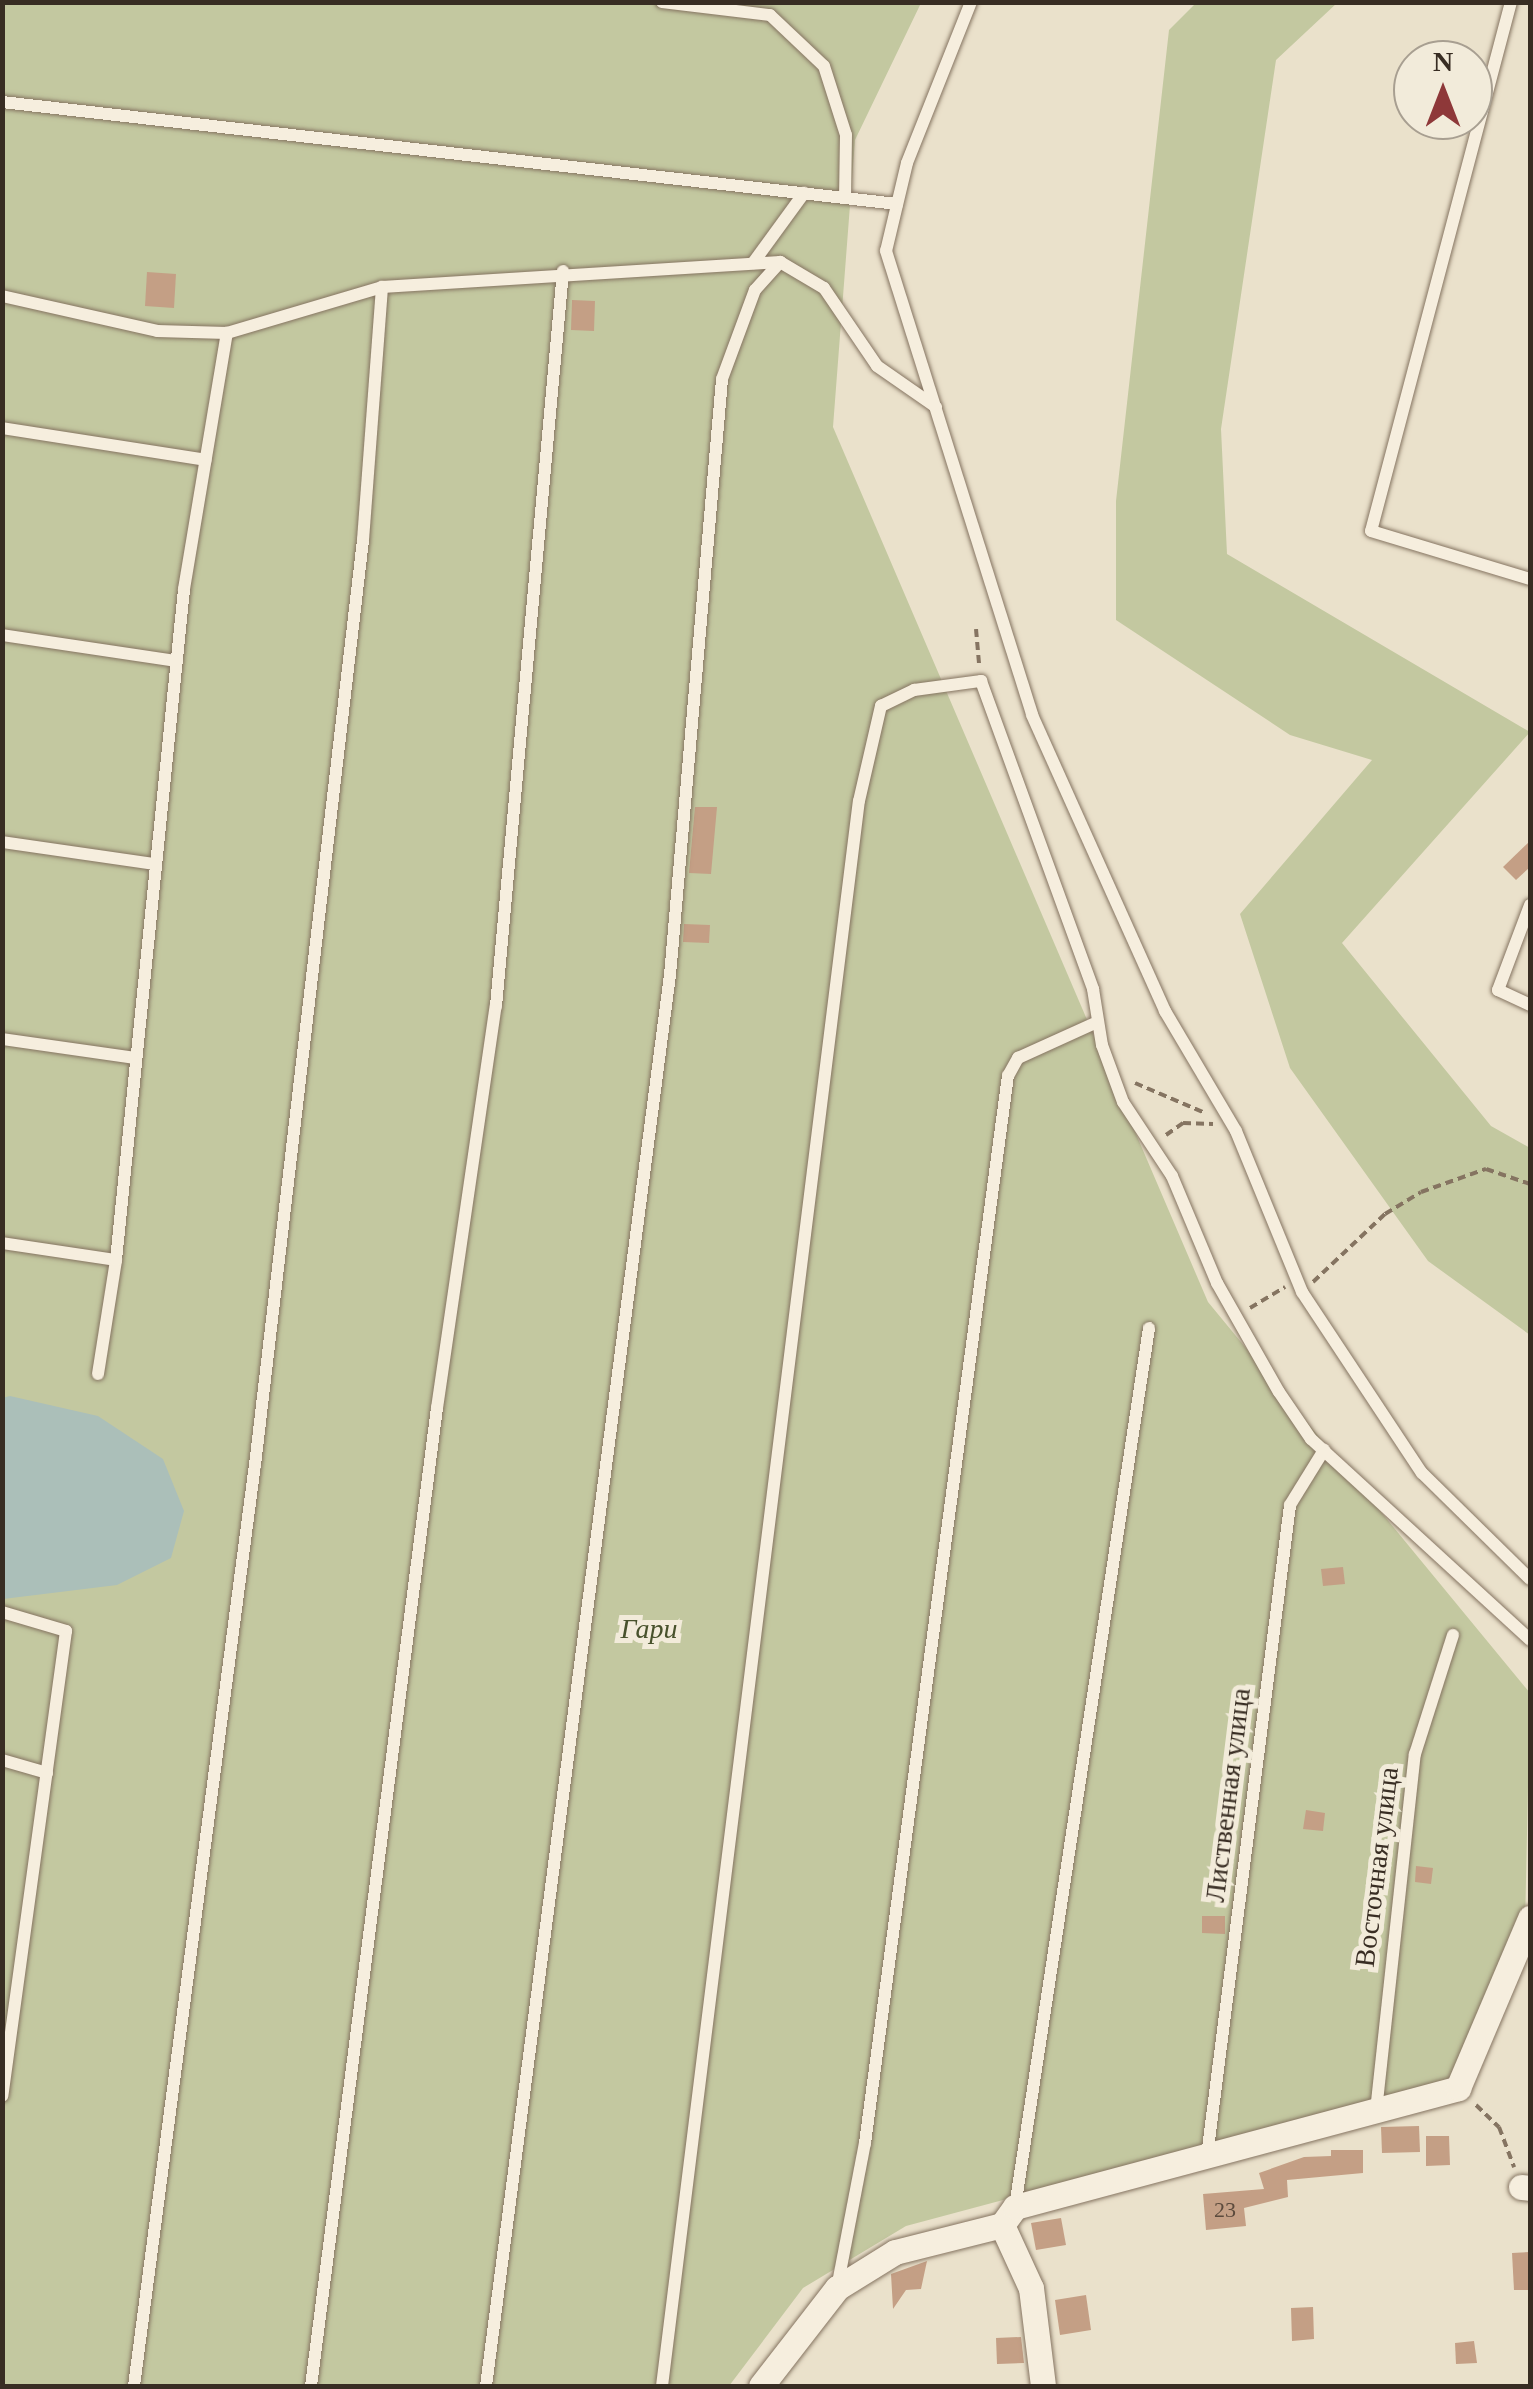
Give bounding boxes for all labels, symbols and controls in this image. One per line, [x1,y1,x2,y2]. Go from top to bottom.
north arrow [1393,40,1493,140]
text: N [1433,46,1453,77]
park label: Гари [620,1612,678,1646]
street label: Лиственная улица [1198,1686,1258,1904]
street label: Восточная улица [1348,1765,1406,1969]
house number: 23 [1214,2197,1236,2223]

